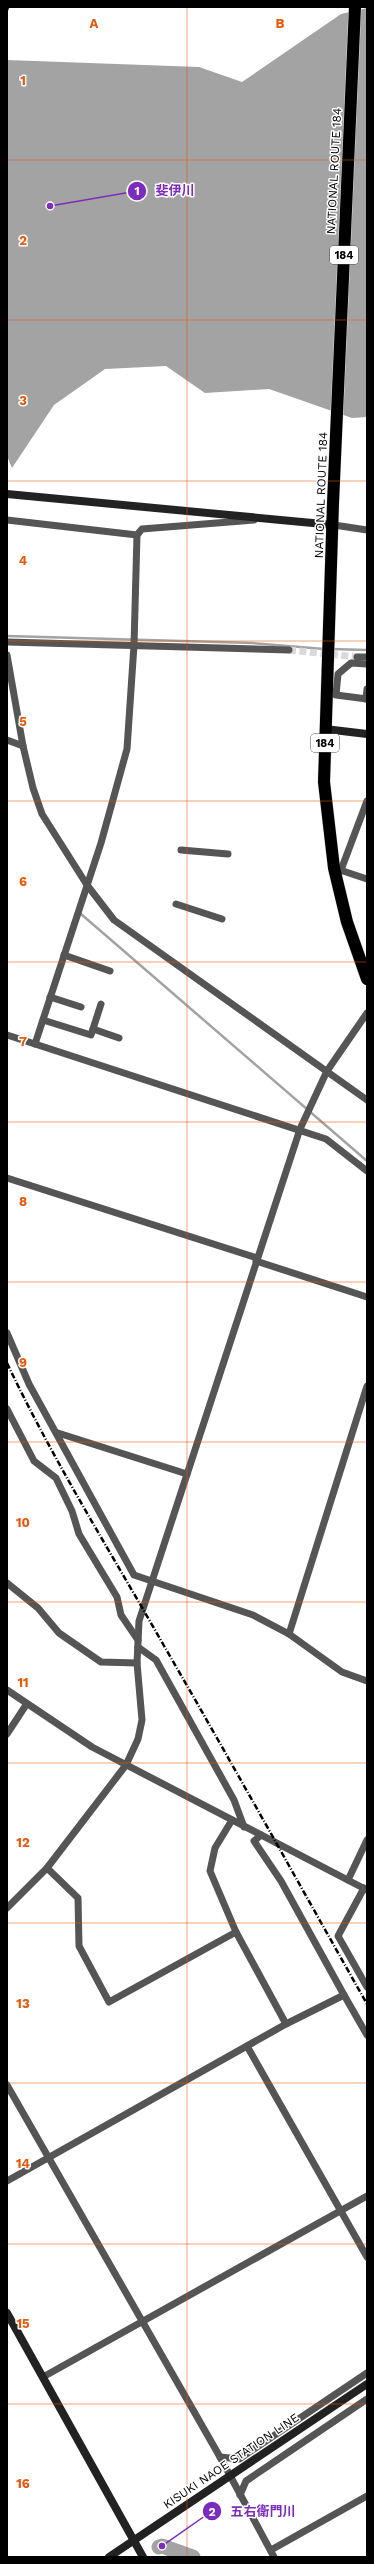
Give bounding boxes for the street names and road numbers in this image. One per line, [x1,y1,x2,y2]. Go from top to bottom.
street label: NATIONAL ROUTE 184 [324,107,344,235]
road number: 184 [330,246,358,264]
street label: NATIONAL ROUTE 184 [312,431,330,559]
road number: 184 [311,734,339,752]
street label: KISUKI NAOE STATION LINE [161,2410,302,2512]

